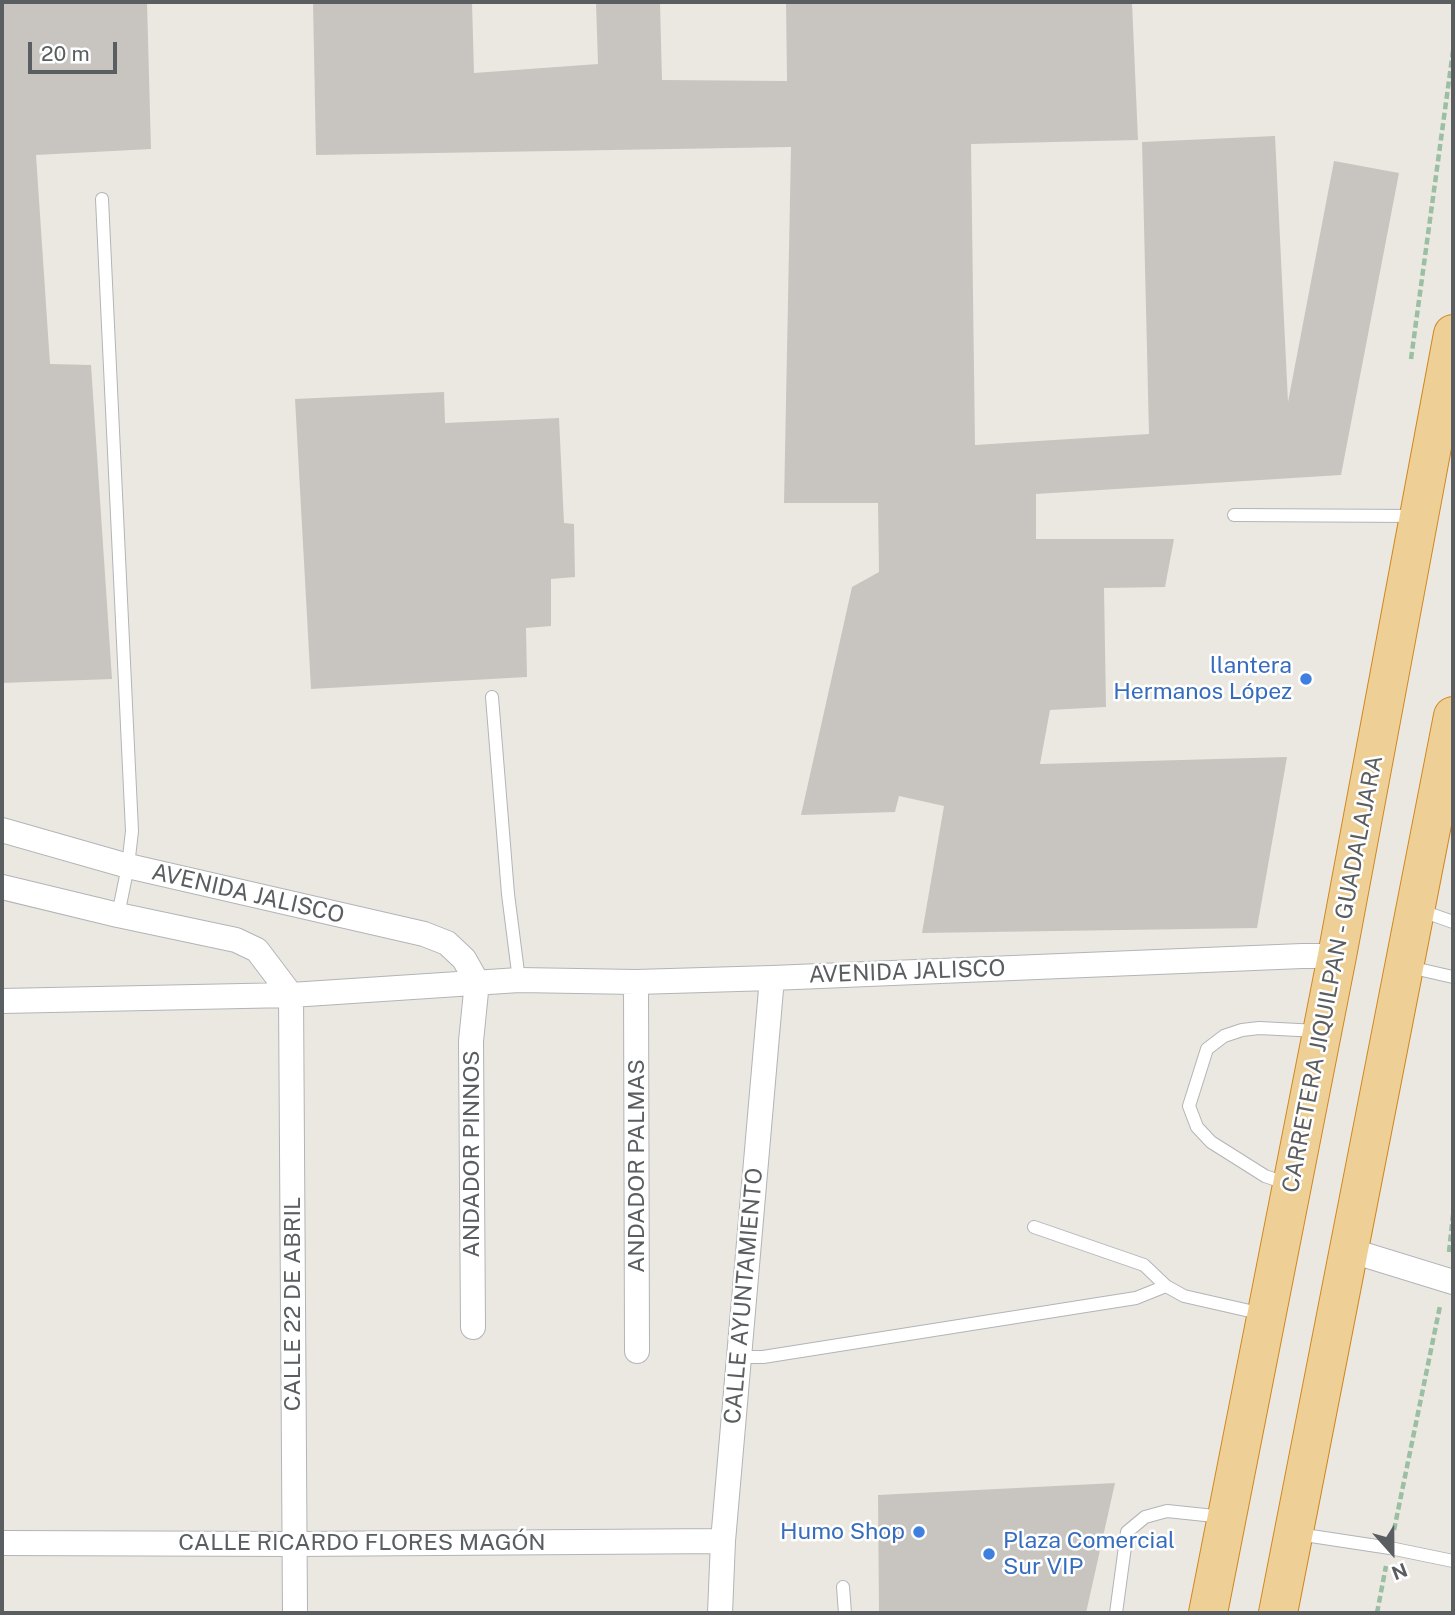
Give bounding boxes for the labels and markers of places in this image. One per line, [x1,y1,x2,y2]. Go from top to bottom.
place label: llantera Hermanos López [1113,652,1292,706]
marker: llantera Hermanos López [1298,671,1314,687]
place label: Humo Shop [780,1518,905,1546]
marker: Humo Shop [911,1524,927,1540]
place label: Plaza Comercial Sur VIP [1003,1527,1175,1581]
marker: Plaza Comercial Sur VIP [981,1546,997,1562]

